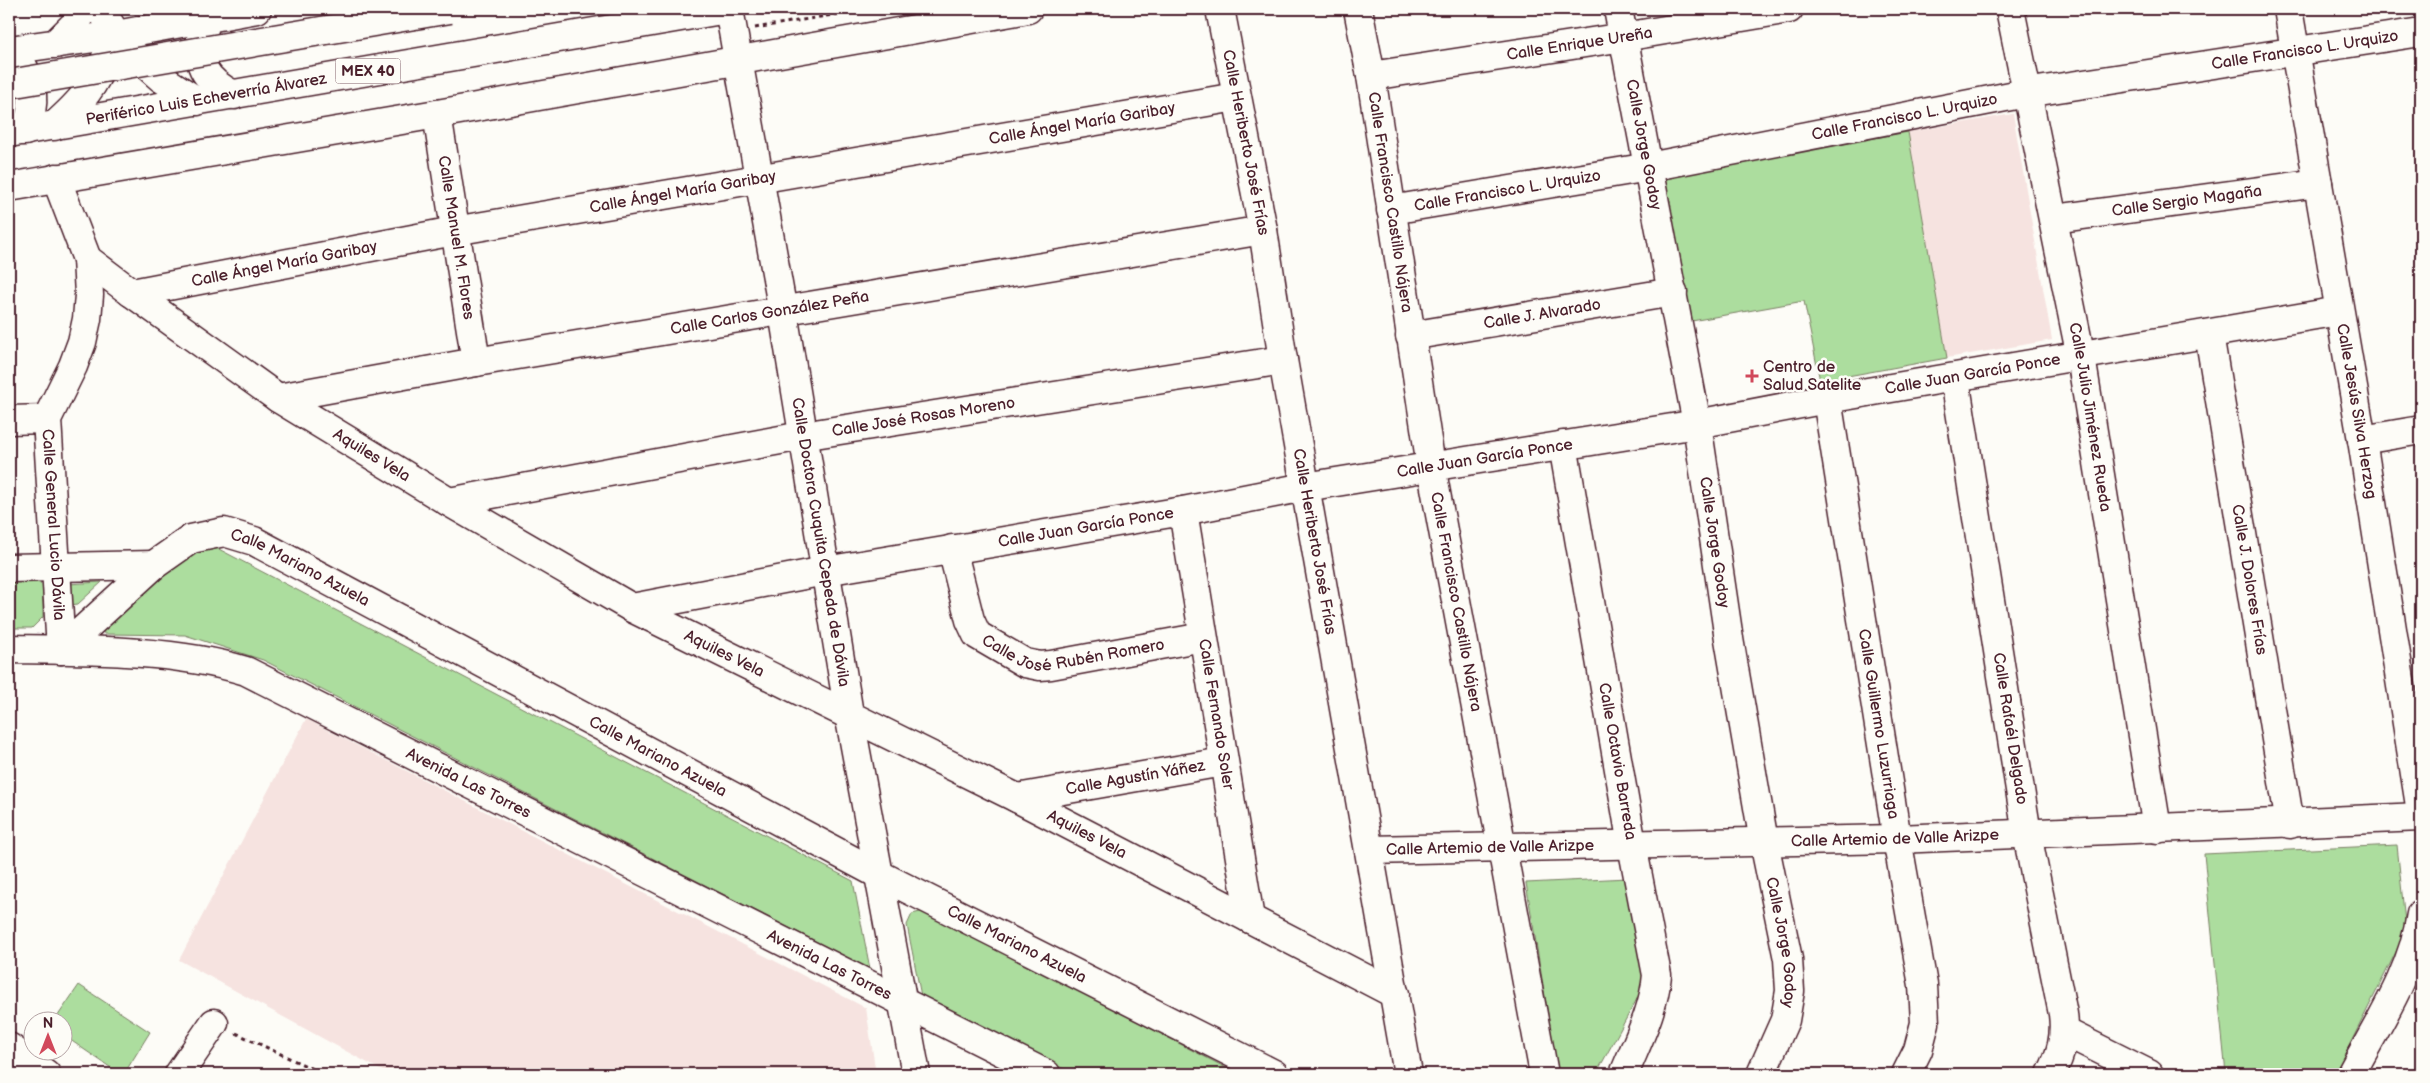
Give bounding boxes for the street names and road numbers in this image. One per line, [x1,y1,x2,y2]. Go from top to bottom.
street label: Calle Enrique Ureña [1505,23,1654,64]
street label: Calle Francisco L. Urquizo [2210,26,2400,74]
street label: Calle Heriberto José Frías [1219,48,1273,237]
road number: MEX 40 [336,58,400,84]
street label: Periférico Luis Echeverría Álvarez [84,69,328,129]
street label: Calle Jorge Godoy [1622,78,1666,212]
street label: Calle Francisco L. Urquizo [1810,89,1999,144]
street label: Calle Francisco Castillo Nájera [1364,91,1417,314]
street label: Calle Ángel María Garibay [987,98,1177,149]
street label: Calle Manuel M. Flores [434,154,479,321]
street label: Calle Ángel María Garibay [588,166,778,217]
street label: Calle Francisco L. Urquizo [1413,166,1602,216]
street label: Calle Sergio Magaña [2110,181,2263,221]
street label: Calle Ángel María Garibay [190,236,379,291]
street label: Calle Carlos González Peña [669,287,870,339]
street label: Calle J. Alvarado [1482,295,1602,333]
street label: Calle Julio Jiménez Rueda [2065,321,2115,513]
street label: Calle Jesús Silva Herzog [2333,322,2381,500]
street label: Calle Juan García Ponce [1883,349,2062,398]
street label: Calle José Rosas Moreno [830,393,1016,441]
street label: Calle Doctora Cuquita Cepeda de Dávila [788,396,854,688]
street label: Aquiles Vela [330,424,414,486]
street label: Calle General Lucio Dávila [38,428,69,621]
street label: Calle Juan García Ponce [1395,435,1575,482]
street label: Calle Heriberto José Frías [1289,447,1340,636]
street label: Calle Jorge Godoy [1695,475,1734,610]
street label: Calle Francisco Castillo Nájera [1427,490,1486,713]
street label: Calle Juan García Ponce [997,503,1176,551]
street label: Calle J. Dolores Frías [2228,503,2271,656]
street label: Calle Mariano Azuela [228,525,373,610]
street label: Aquiles Vela [681,626,768,681]
street label: Calle Guillermo Luzurriaga [1854,627,1903,820]
street label: Calle José Rubén Romero [979,631,1166,676]
street label: Calle Fernando Soler [1195,637,1238,791]
street label: Calle Rafaél Delgado [1989,651,2032,806]
street label: Calle Octavio Barreda [1595,681,1640,841]
street label: Calle Mariano Azuela [586,712,730,801]
street label: Avenida Las Torres [403,744,534,822]
street label: Calle Agustín Yáñez [1064,756,1207,799]
street label: Aquiles Vela [1044,806,1130,863]
street label: Calle Artemio de Valle Arizpe [1791,825,2000,851]
street label: Calle Artemio de Valle Arizpe [1386,836,1595,859]
street label: Calle Jorge Godoy [1762,875,1800,1010]
street label: Calle Mariano Azuela [944,901,1090,987]
street label: Avenida Las Torres [764,926,895,1004]

